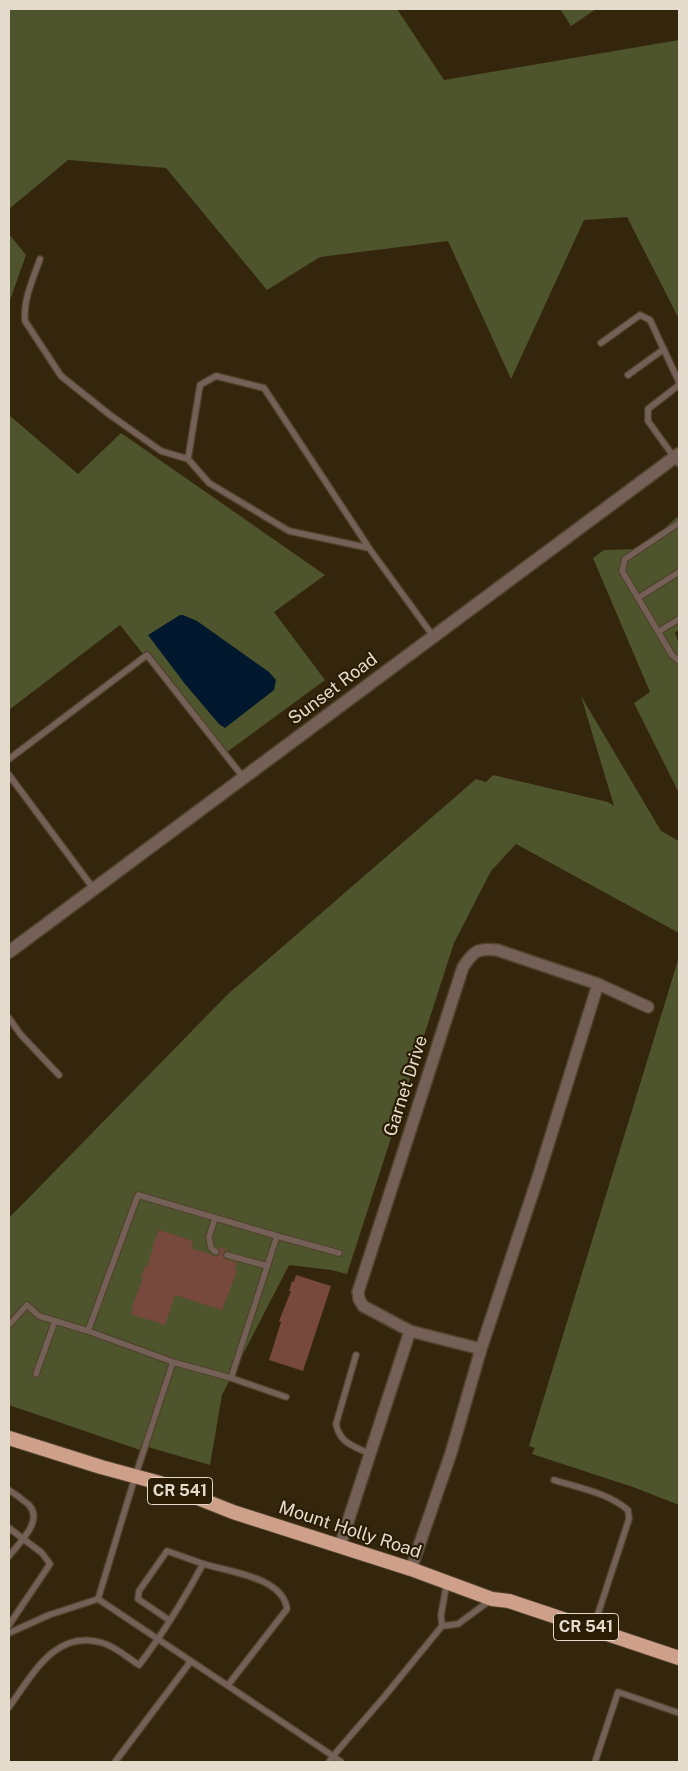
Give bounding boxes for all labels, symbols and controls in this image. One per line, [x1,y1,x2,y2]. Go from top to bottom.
street label: Sunset Road [284,649,382,729]
street label: Garnet Drive [380,1033,432,1139]
road number: CR 541 [148,1478,212,1504]
street label: Mount Holly Road [276,1497,424,1563]
road number: CR 541 [554,1614,618,1640]

